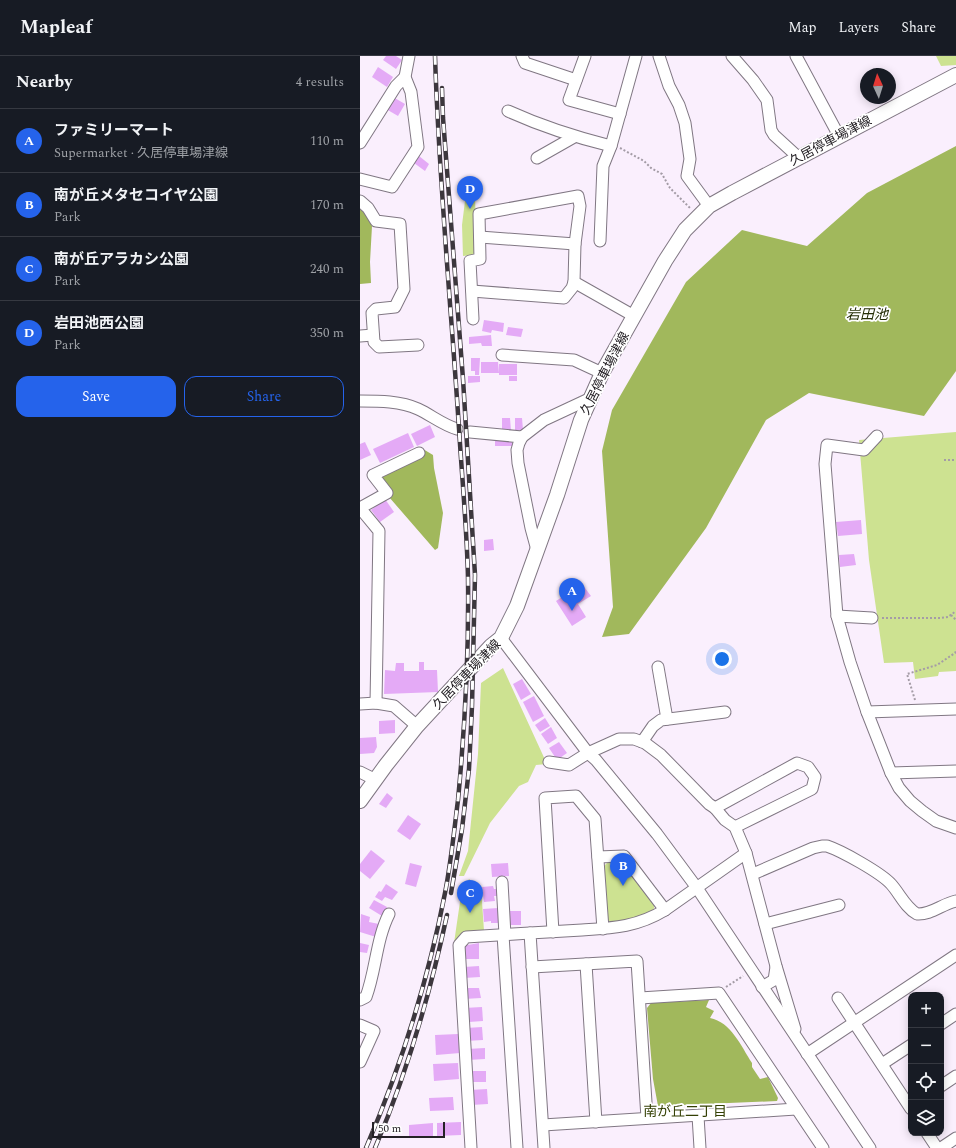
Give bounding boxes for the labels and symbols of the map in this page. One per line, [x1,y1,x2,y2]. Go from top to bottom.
north arrow [860,68,896,104]
street label: 久居停車場津線 [786,111,875,171]
pin: D [457,176,483,209]
water label: 岩田池 [846,304,890,325]
street label: 久居停車場津線 [575,328,634,419]
pin: A [559,578,585,611]
street label: 久居停車場津線 [428,635,506,714]
your location [712,649,732,669]
pin: B [610,853,636,886]
pin: C [457,880,483,913]
district label: 南が丘二丁目 [643,1101,727,1122]
scale bar [372,1120,445,1139]

